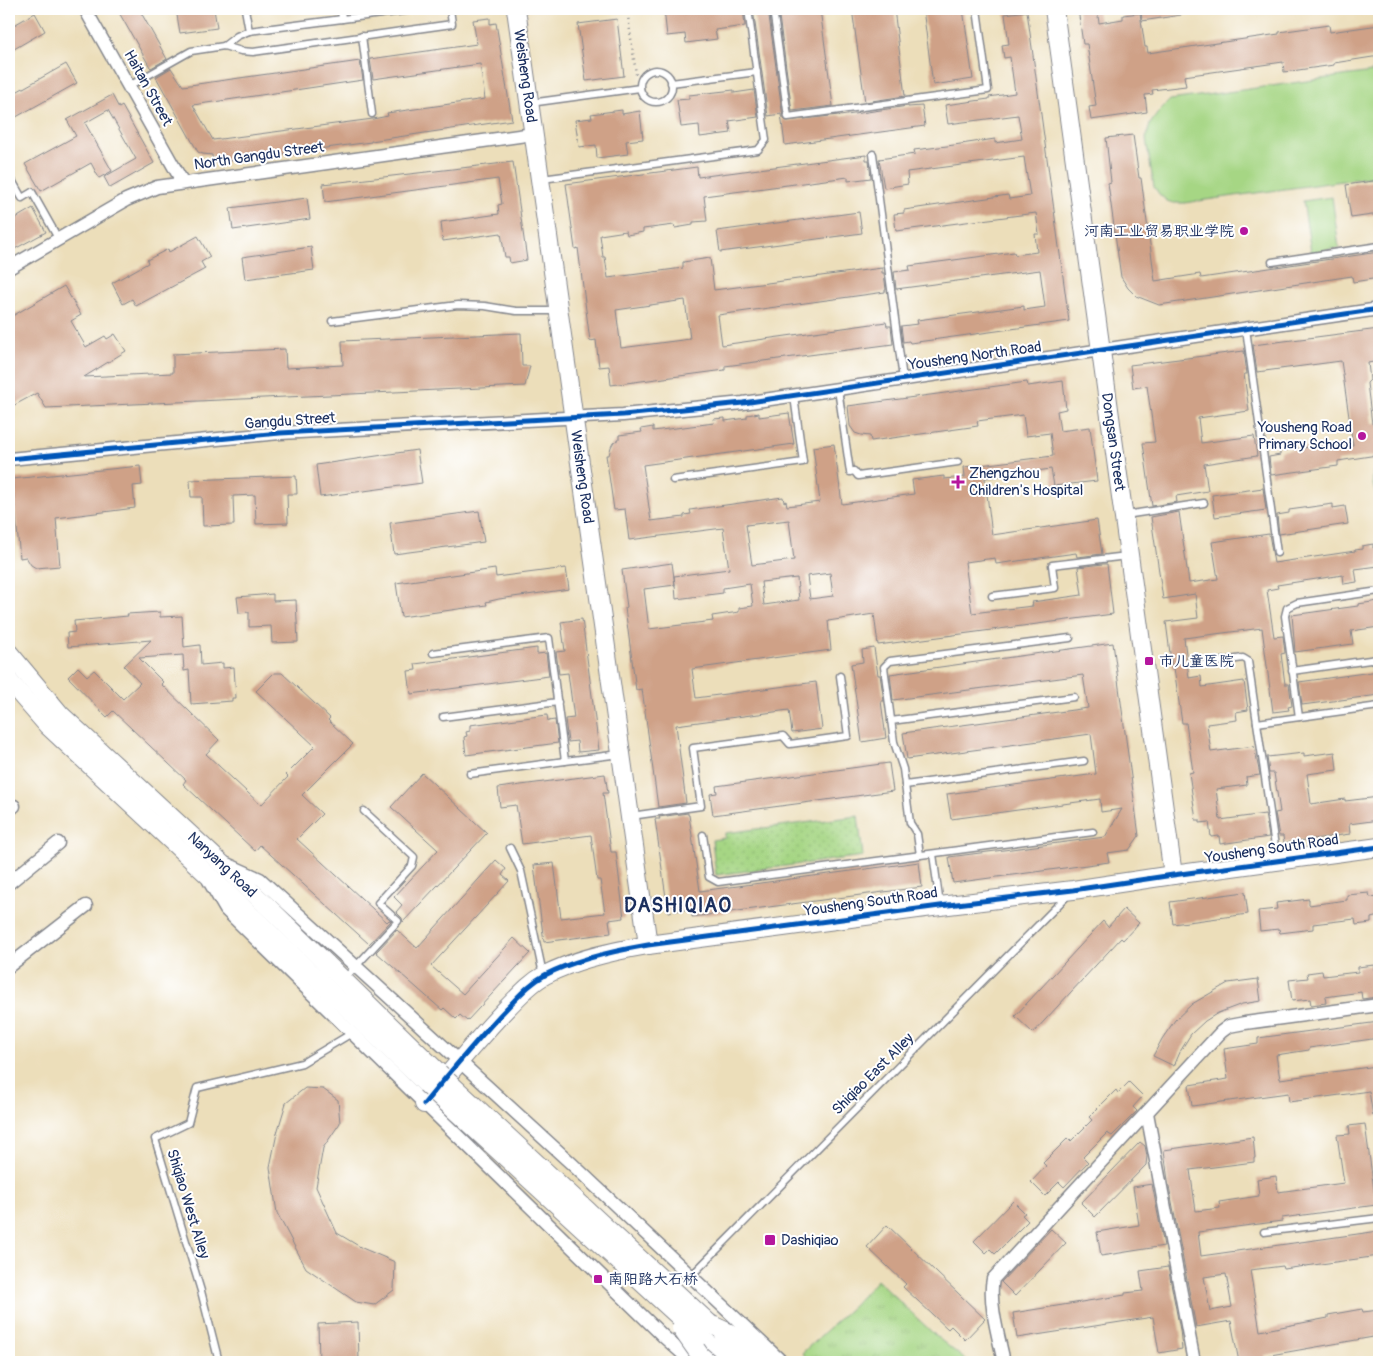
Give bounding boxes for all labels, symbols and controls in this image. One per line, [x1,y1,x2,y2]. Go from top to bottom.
street label: Weisheng Road [509,28,541,124]
street label: Haitan Street [119,47,177,130]
street label: North Gangdu Street [193,137,326,175]
place label: 河南工业贸易职业学院 [1084,222,1234,241]
marker: 河南工业贸易职业学院 [1238,225,1250,237]
street label: Yousheng North Road [906,337,1043,375]
street label: Dongsan Street [1097,392,1129,493]
street label: Gangdu Street [244,408,337,434]
place label: Yousheng Road Primary School [1257,418,1352,454]
street label: Weisheng Road [566,429,598,525]
marker: Yousheng Road Primary School [1356,430,1368,442]
place label: Zhengzhou Children's Hospital [969,464,1083,500]
marker: Zhengzhou Children's Hospital [951,475,965,489]
place label: 市儿童医院 [1159,652,1234,671]
marker: 市儿童医院 [1143,655,1155,667]
street label: Nanyang Road [183,828,261,902]
street label: Yousheng South Road [1203,830,1340,868]
street label: Yousheng South Road [802,883,939,921]
district label: DASHIQIAO [624,893,732,918]
street label: Shiqiao East Alley [828,1029,918,1119]
street label: Shiqiao West Alley [162,1147,214,1262]
place label: Dashiqiao [781,1231,839,1250]
marker: Dashiqiao [763,1233,777,1247]
place label: 南阳路大石桥 [608,1270,698,1289]
marker: 南阳路大石桥 [592,1273,604,1285]

